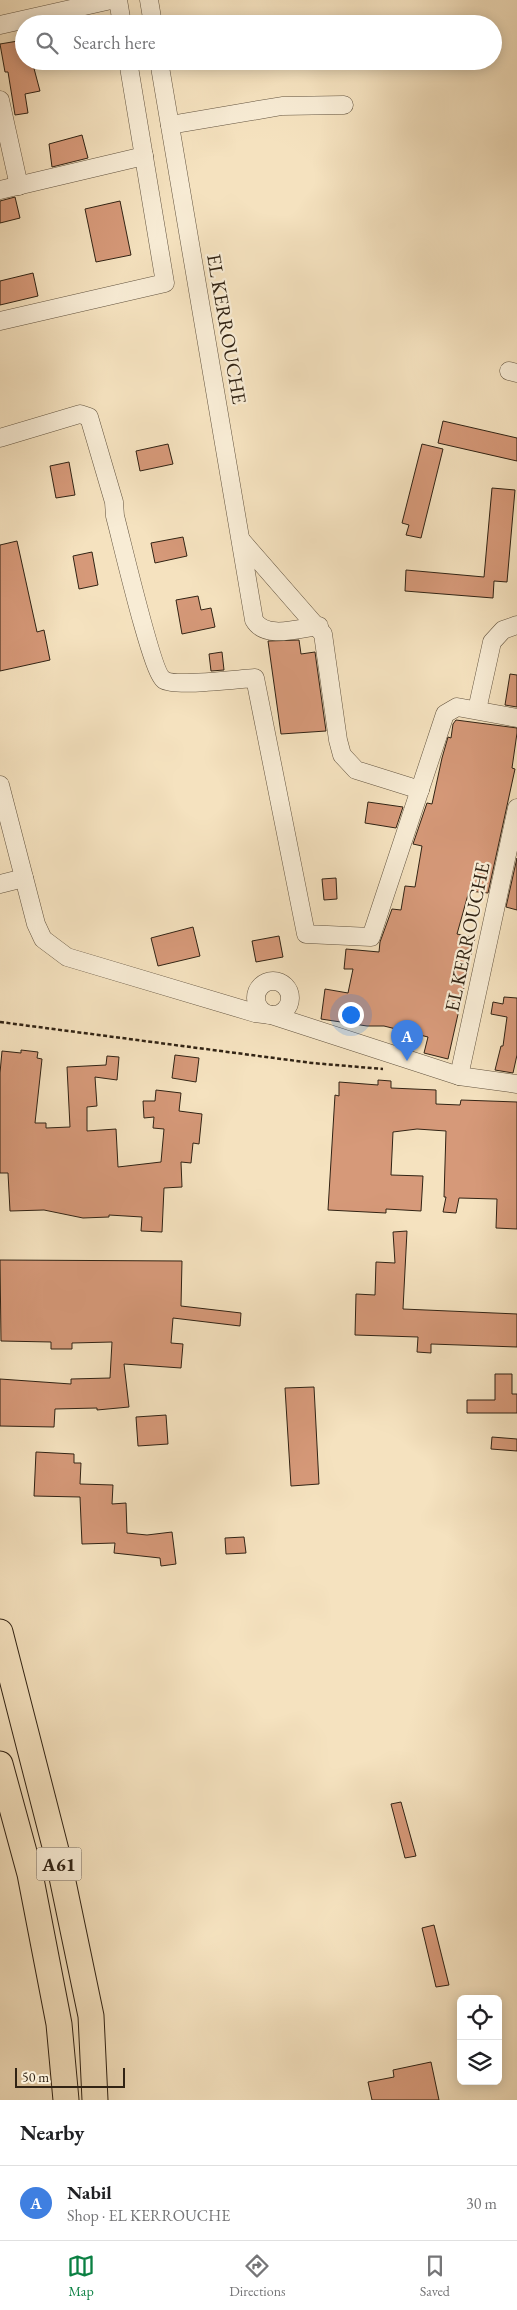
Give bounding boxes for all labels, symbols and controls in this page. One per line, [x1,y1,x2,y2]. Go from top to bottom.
search box [15,15,502,70]
icon: search [33,29,61,57]
text: Search here [73,30,155,55]
street label: EL KERROUCHE [201,252,253,406]
street label: EL KERROUCHE [438,860,496,1014]
your location [338,1002,364,1028]
pin: A [391,1020,423,1061]
road number: A61 [36,1848,82,1880]
map controls [457,1995,502,2085]
button: locate [457,1995,502,2040]
button: layers [457,2040,502,2085]
scale bar [15,2065,125,2088]
text: 50 m [22,2068,49,2086]
text: Nearby [20,2119,84,2146]
text: Nabil [67,2180,112,2205]
text: A [30,2193,42,2214]
text: 30 m [466,2193,497,2214]
text: Shop · EL KERROUCHE [67,2205,230,2226]
tab: Map [67,2252,95,2300]
tab: Directions [229,2252,286,2300]
tab: Saved [420,2252,450,2300]

